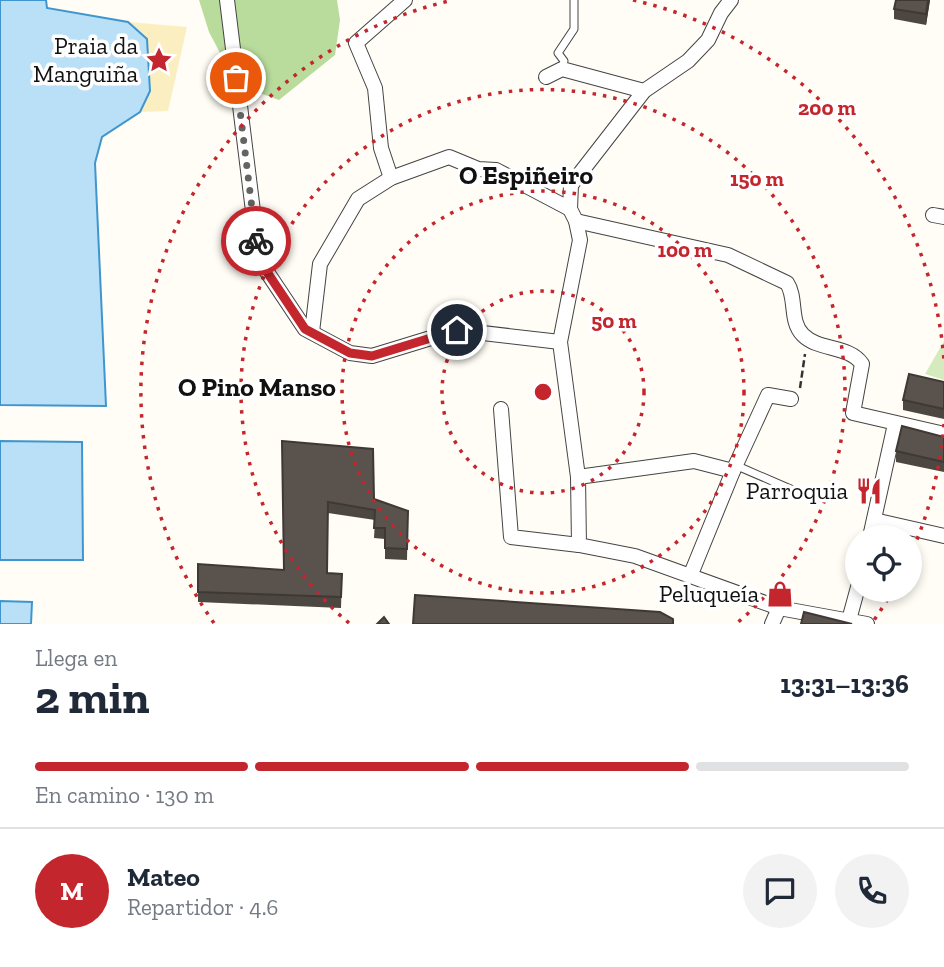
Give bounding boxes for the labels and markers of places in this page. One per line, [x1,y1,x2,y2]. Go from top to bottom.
place label: Praia da Manguiña [33,31,138,88]
place icon: Praia da Manguiña [144,45,174,75]
pin [206,48,266,108]
pin [427,300,487,360]
centre of rings [531,380,555,404]
place label: Parroquia [746,476,848,505]
restaurant icon: Parroquia [854,476,884,506]
place label: Peluqueía [659,579,759,608]
shop icon: Peluqueía [765,579,795,609]

